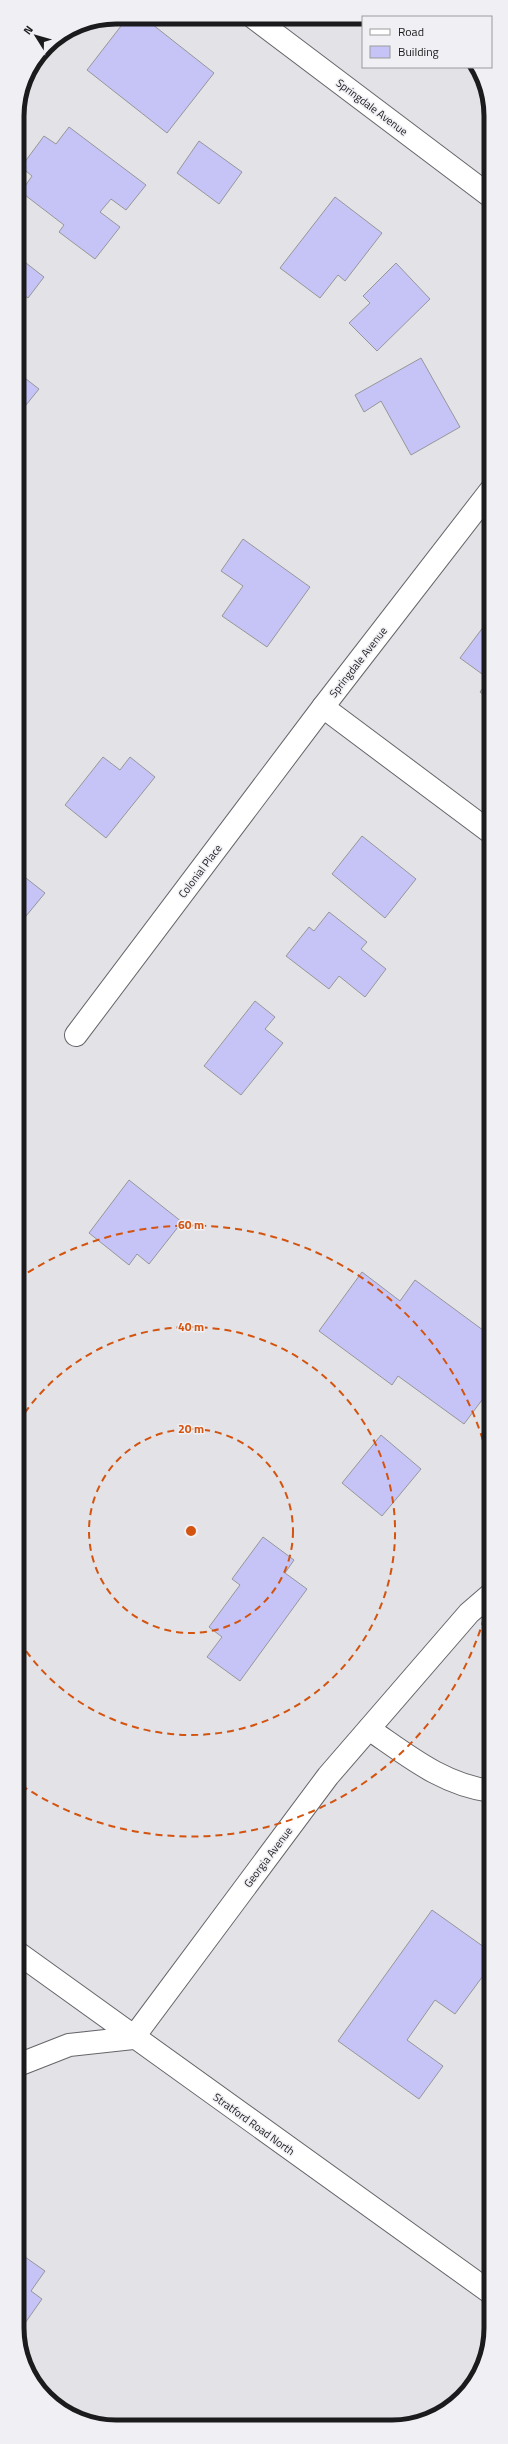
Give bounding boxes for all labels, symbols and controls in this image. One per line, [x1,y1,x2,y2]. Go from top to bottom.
north arrow [16,16,56,56]
legend [362,16,492,68]
text: N [19,22,37,38]
text: Road [398,22,424,41]
text: Building [398,42,439,61]
street label: Springdale Avenue [333,75,411,139]
street label: Springdale Avenue [325,623,391,701]
street label: Colonial Place [174,840,226,901]
text: 60 m [178,1215,204,1234]
text: 40 m [178,1317,204,1336]
text: 20 m [178,1419,204,1438]
centre of rings [184,1524,198,1538]
street label: Georgia Avenue [240,1823,296,1891]
street label: Stratford Road North [210,2089,298,2159]

